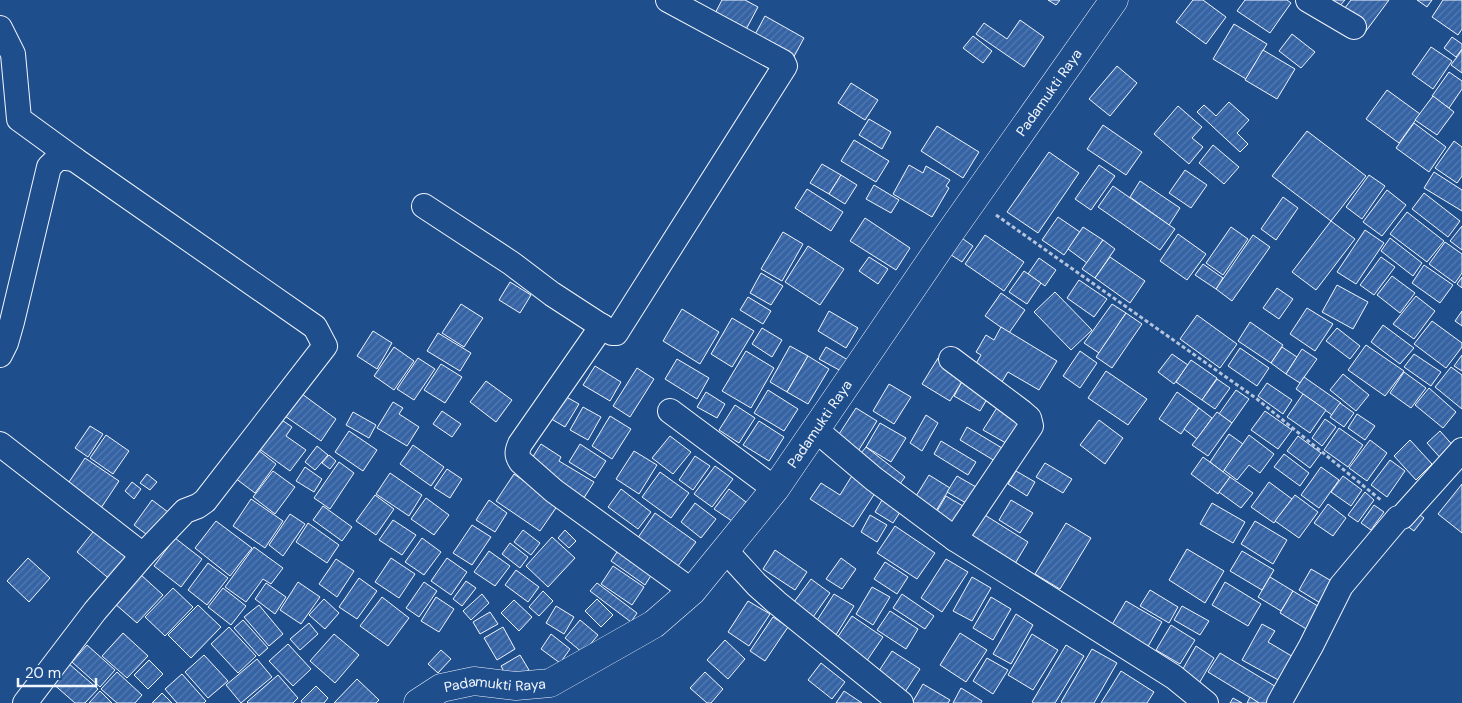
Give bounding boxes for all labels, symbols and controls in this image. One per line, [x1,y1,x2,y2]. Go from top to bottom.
street label: Padamukti Raya [1012,45,1086,139]
street label: Padamukti Raya [783,376,856,471]
scale bar [18,656,95,688]
text: 20 m [25,663,61,683]
street label: Padamukti Raya [442,672,546,696]

